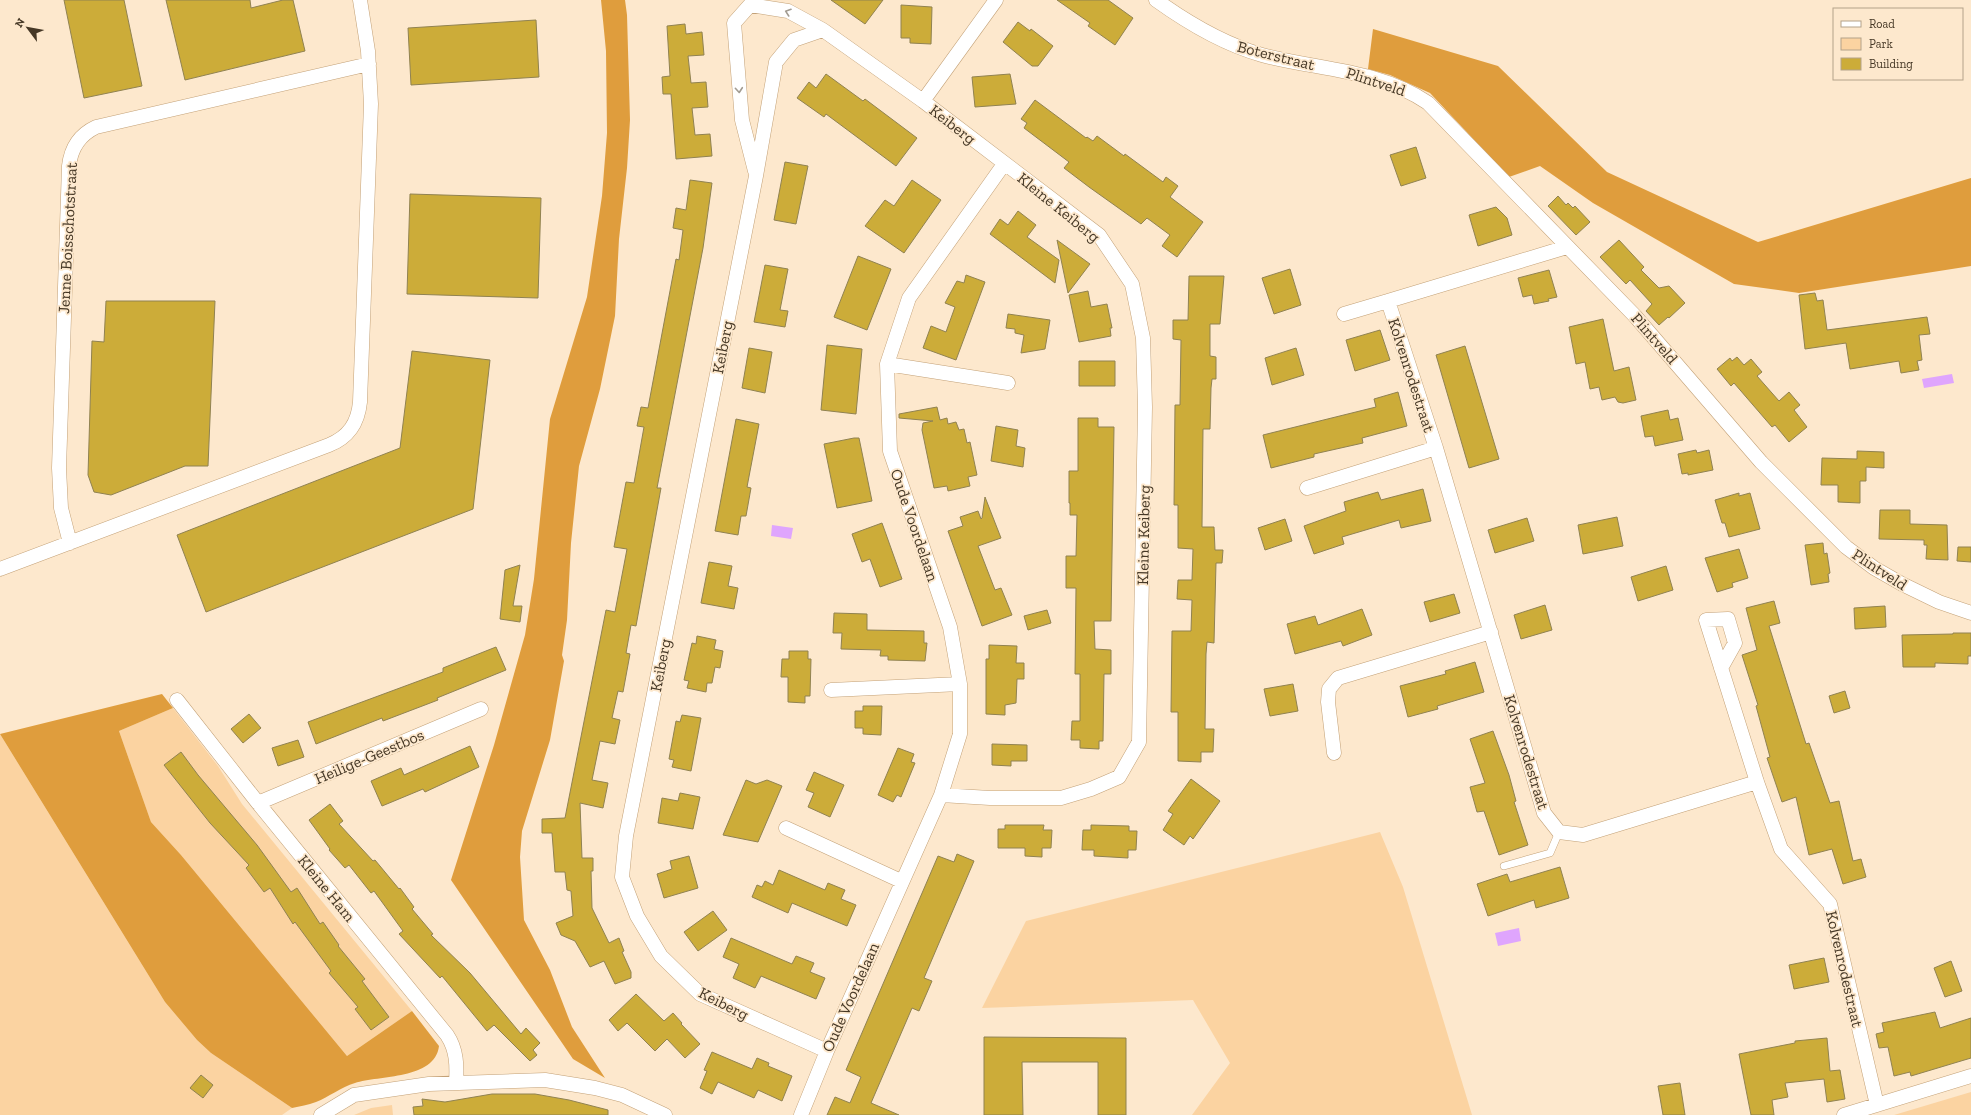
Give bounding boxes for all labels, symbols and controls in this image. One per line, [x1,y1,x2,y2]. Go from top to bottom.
north arrow [8,8,48,48]
one-way arrow [785,8,792,17]
legend [1833,8,1963,80]
text: N [12,15,28,30]
text: Road [1869,17,1895,31]
street label: Boterstraat [1235,37,1317,74]
text: Park [1869,37,1894,51]
text: Building [1869,57,1913,71]
street label: Plintveld [1344,63,1408,100]
one-way arrow [735,87,744,93]
street label: Keiberg [926,100,980,148]
street label: Jenne Boisschotstraat [54,162,81,314]
street label: Kleine Keiberg [1014,168,1104,246]
street label: Plintveld [1627,309,1682,368]
street label: Kolvenrodestraat [1384,316,1439,435]
street label: Keiberg [708,319,737,375]
street label: Oude Voordelaan [886,466,943,585]
street label: Kleine Keiberg [1133,484,1154,585]
street label: Plintveld [1849,545,1911,594]
street label: Keiberg [646,637,675,693]
street label: Kolvenrodestraat [1500,692,1553,812]
street label: Heilige-Geestbos [312,725,427,788]
street label: Kleine Ham [294,851,359,926]
street label: Kolvenrodestraat [1822,909,1867,1029]
street label: Oude Voordelaan [818,939,883,1055]
street label: Keiberg [696,983,752,1024]

